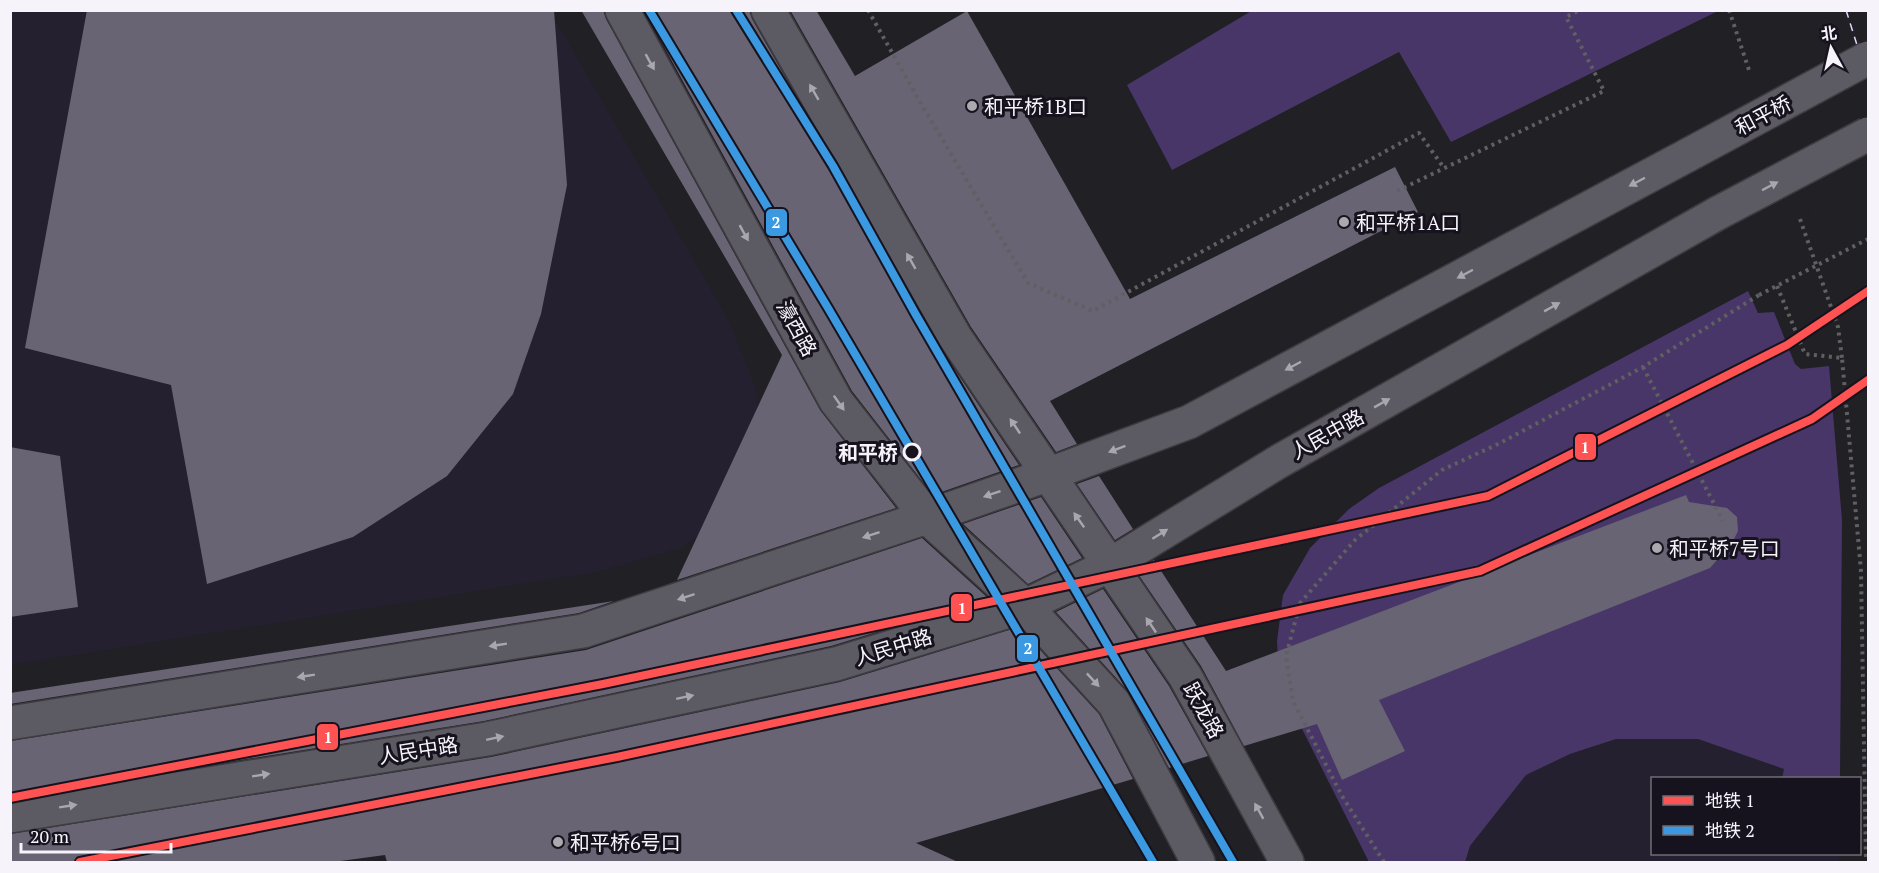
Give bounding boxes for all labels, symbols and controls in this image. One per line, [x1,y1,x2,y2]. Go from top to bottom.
north arrow [1801,18,1861,78]
text: 北 [1819,21,1838,45]
one-way arrow [645,54,655,71]
one-way arrow [809,83,819,100]
street label: 和平桥 [1730,89,1796,141]
place label: 和平桥1B口 [984,93,1087,120]
marker: 和平桥1B口 [965,99,979,113]
one-way arrow [1628,177,1645,187]
one-way arrow [1761,181,1778,191]
line badge: 2 [765,208,788,237]
place label: 和平桥1A口 [1356,209,1460,236]
text: 2 [771,211,781,233]
marker: 和平桥1A口 [1337,215,1351,229]
one-way arrow [739,225,749,242]
one-way arrow [906,253,917,269]
one-way arrow [1456,269,1473,279]
street label: 濠西路 [771,295,823,361]
one-way arrow [1544,302,1561,312]
one-way arrow [1284,361,1301,371]
one-way arrow [833,395,844,411]
one-way arrow [1374,398,1391,408]
street label: 人民中路 [1285,403,1369,465]
one-way arrow [1009,418,1020,435]
line badge: 1 [1574,433,1597,461]
text: 1 [1580,436,1590,458]
place label: 和平桥 [838,439,898,466]
marker: 和平桥 [903,443,921,461]
one-way arrow [1107,444,1125,454]
one-way arrow [983,490,1001,500]
one-way arrow [1073,512,1085,528]
one-way arrow [1152,529,1168,540]
one-way arrow [862,531,880,541]
place label: 和平桥7号口 [1669,535,1780,562]
marker: 和平桥7号口 [1650,541,1664,555]
one-way arrow [677,593,695,602]
line badge: 1 [950,593,973,622]
text: 1 [957,597,967,619]
one-way arrow [1145,617,1157,633]
street label: 人民中路 [851,622,935,672]
line badge: 2 [1016,634,1039,663]
text: 2 [1023,637,1033,659]
one-way arrow [488,641,507,650]
one-way arrow [296,672,315,681]
one-way arrow [1086,672,1099,687]
street label: 跃龙路 [1178,677,1230,743]
one-way arrow [676,692,695,701]
line badge: 1 [316,723,339,751]
text: 1 [323,726,333,748]
street label: 人民中路 [376,730,460,770]
one-way arrow [485,733,504,742]
one-way arrow [251,770,270,779]
legend [1651,777,1861,855]
text: 地铁 1 [1705,788,1755,812]
one-way arrow [59,801,78,810]
one-way arrow [1254,802,1264,819]
scale bar [21,816,171,854]
text: 地铁 2 [1705,818,1755,842]
text: 20 m [30,824,70,848]
place label: 和平桥6号口 [570,829,681,856]
marker: 和平桥6号口 [551,835,565,849]

